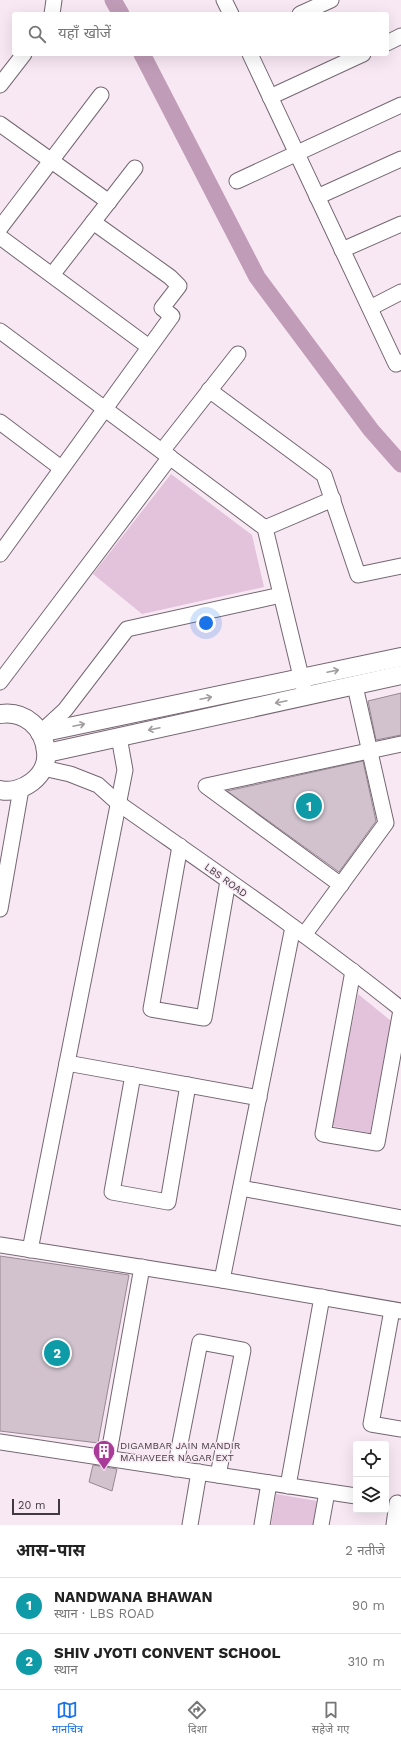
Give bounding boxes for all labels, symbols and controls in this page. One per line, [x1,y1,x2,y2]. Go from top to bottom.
search box [12,12,389,56]
icon: search [26,23,48,45]
text: यहाँ खोजें [58,24,111,42]
your location [196,613,216,633]
one-way arrow [326,667,339,675]
one-way arrow [199,693,212,701]
one-way arrow [275,698,288,706]
one-way arrow [72,720,85,728]
one-way arrow [148,726,161,734]
pin: 1 [296,791,322,821]
street label: LBS ROAD [203,861,249,899]
pin: 2 [44,1338,70,1368]
building icon: DIGAMBAR JAIN MANDIR MAHAVEER NAGAR EXT [91,1438,117,1471]
place label: DIGAMBAR JAIN MANDIR MAHAVEER NAGAR EXT [120,1440,241,1463]
map controls [353,1441,389,1513]
button: locate [353,1441,389,1477]
button: layers [353,1477,389,1513]
scale bar [12,1497,60,1516]
text: 20 m [18,1499,46,1512]
text: आस-पास [16,1540,85,1560]
text: 2 नतीजे [345,1543,385,1558]
text: NANDWANA BHAWAN [54,1588,213,1606]
text: 1 [26,1598,32,1613]
text: 90 m [352,1598,385,1613]
text: स्थान · LBS ROAD [54,1606,154,1621]
text: SHIV JYOTI CONVENT SCHOOL [54,1644,281,1662]
text: 2 [25,1654,33,1669]
text: 310 m [347,1654,385,1669]
text: स्थान [54,1662,78,1677]
tab: मानचित्र [52,1699,83,1737]
tab: दिशा [186,1699,208,1737]
tab: सहेजे गए [312,1699,349,1737]

